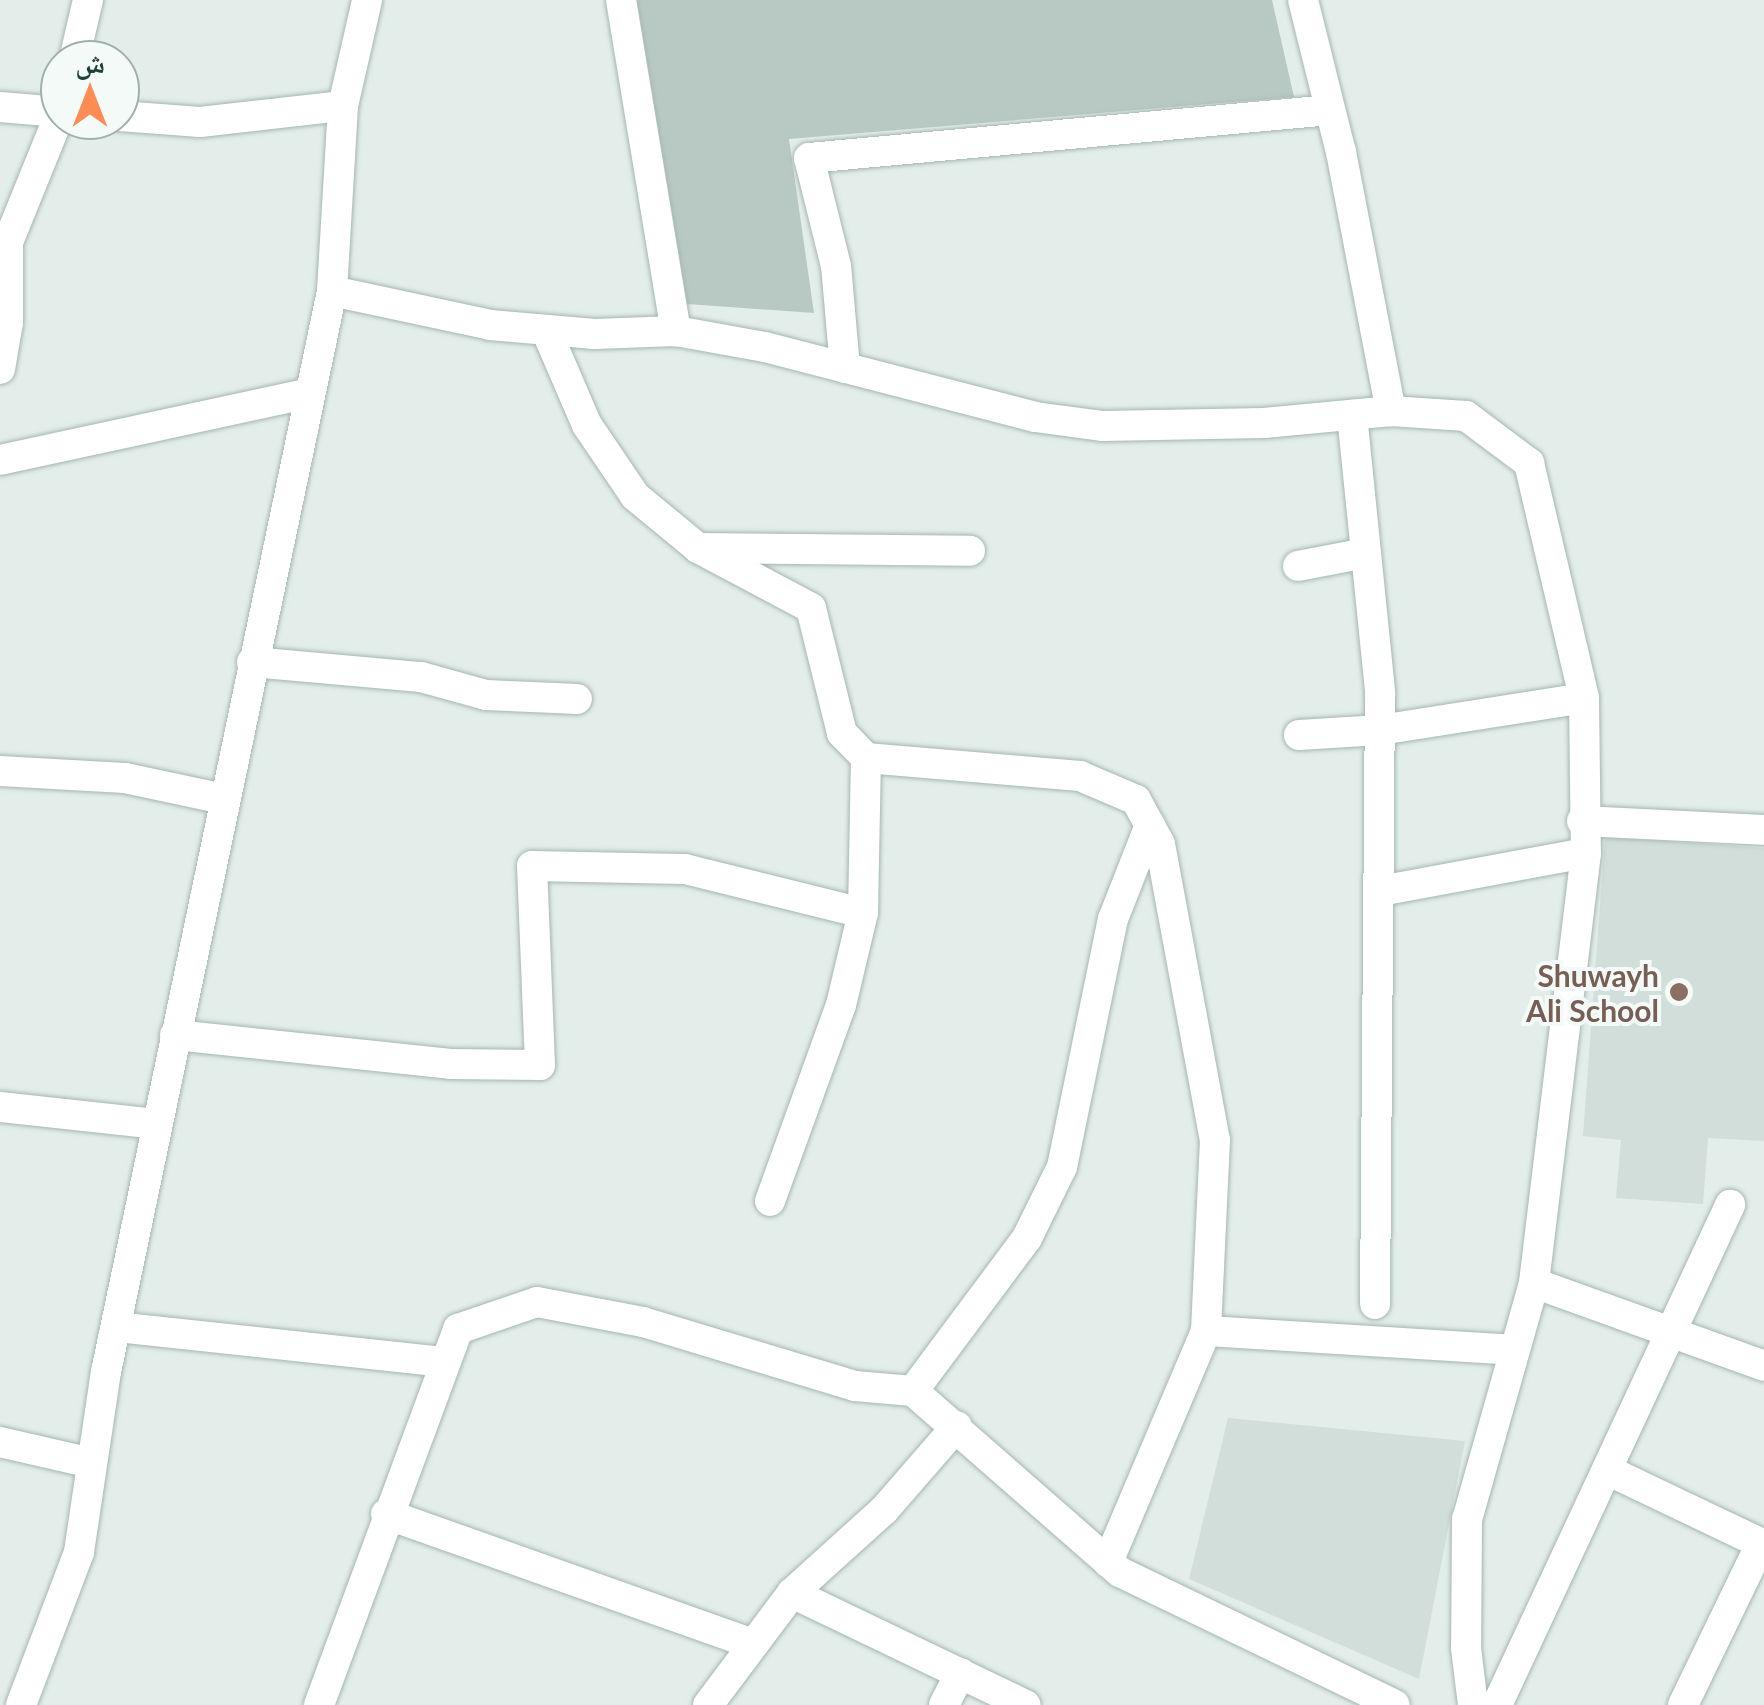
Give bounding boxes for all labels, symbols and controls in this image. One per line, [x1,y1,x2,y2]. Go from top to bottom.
north arrow [40,40,140,140]
text: ش [75,45,105,79]
place label: Shuwayh Ali School [1526,957,1659,1028]
marker: Shuwayh Ali School [1668,981,1690,1003]

